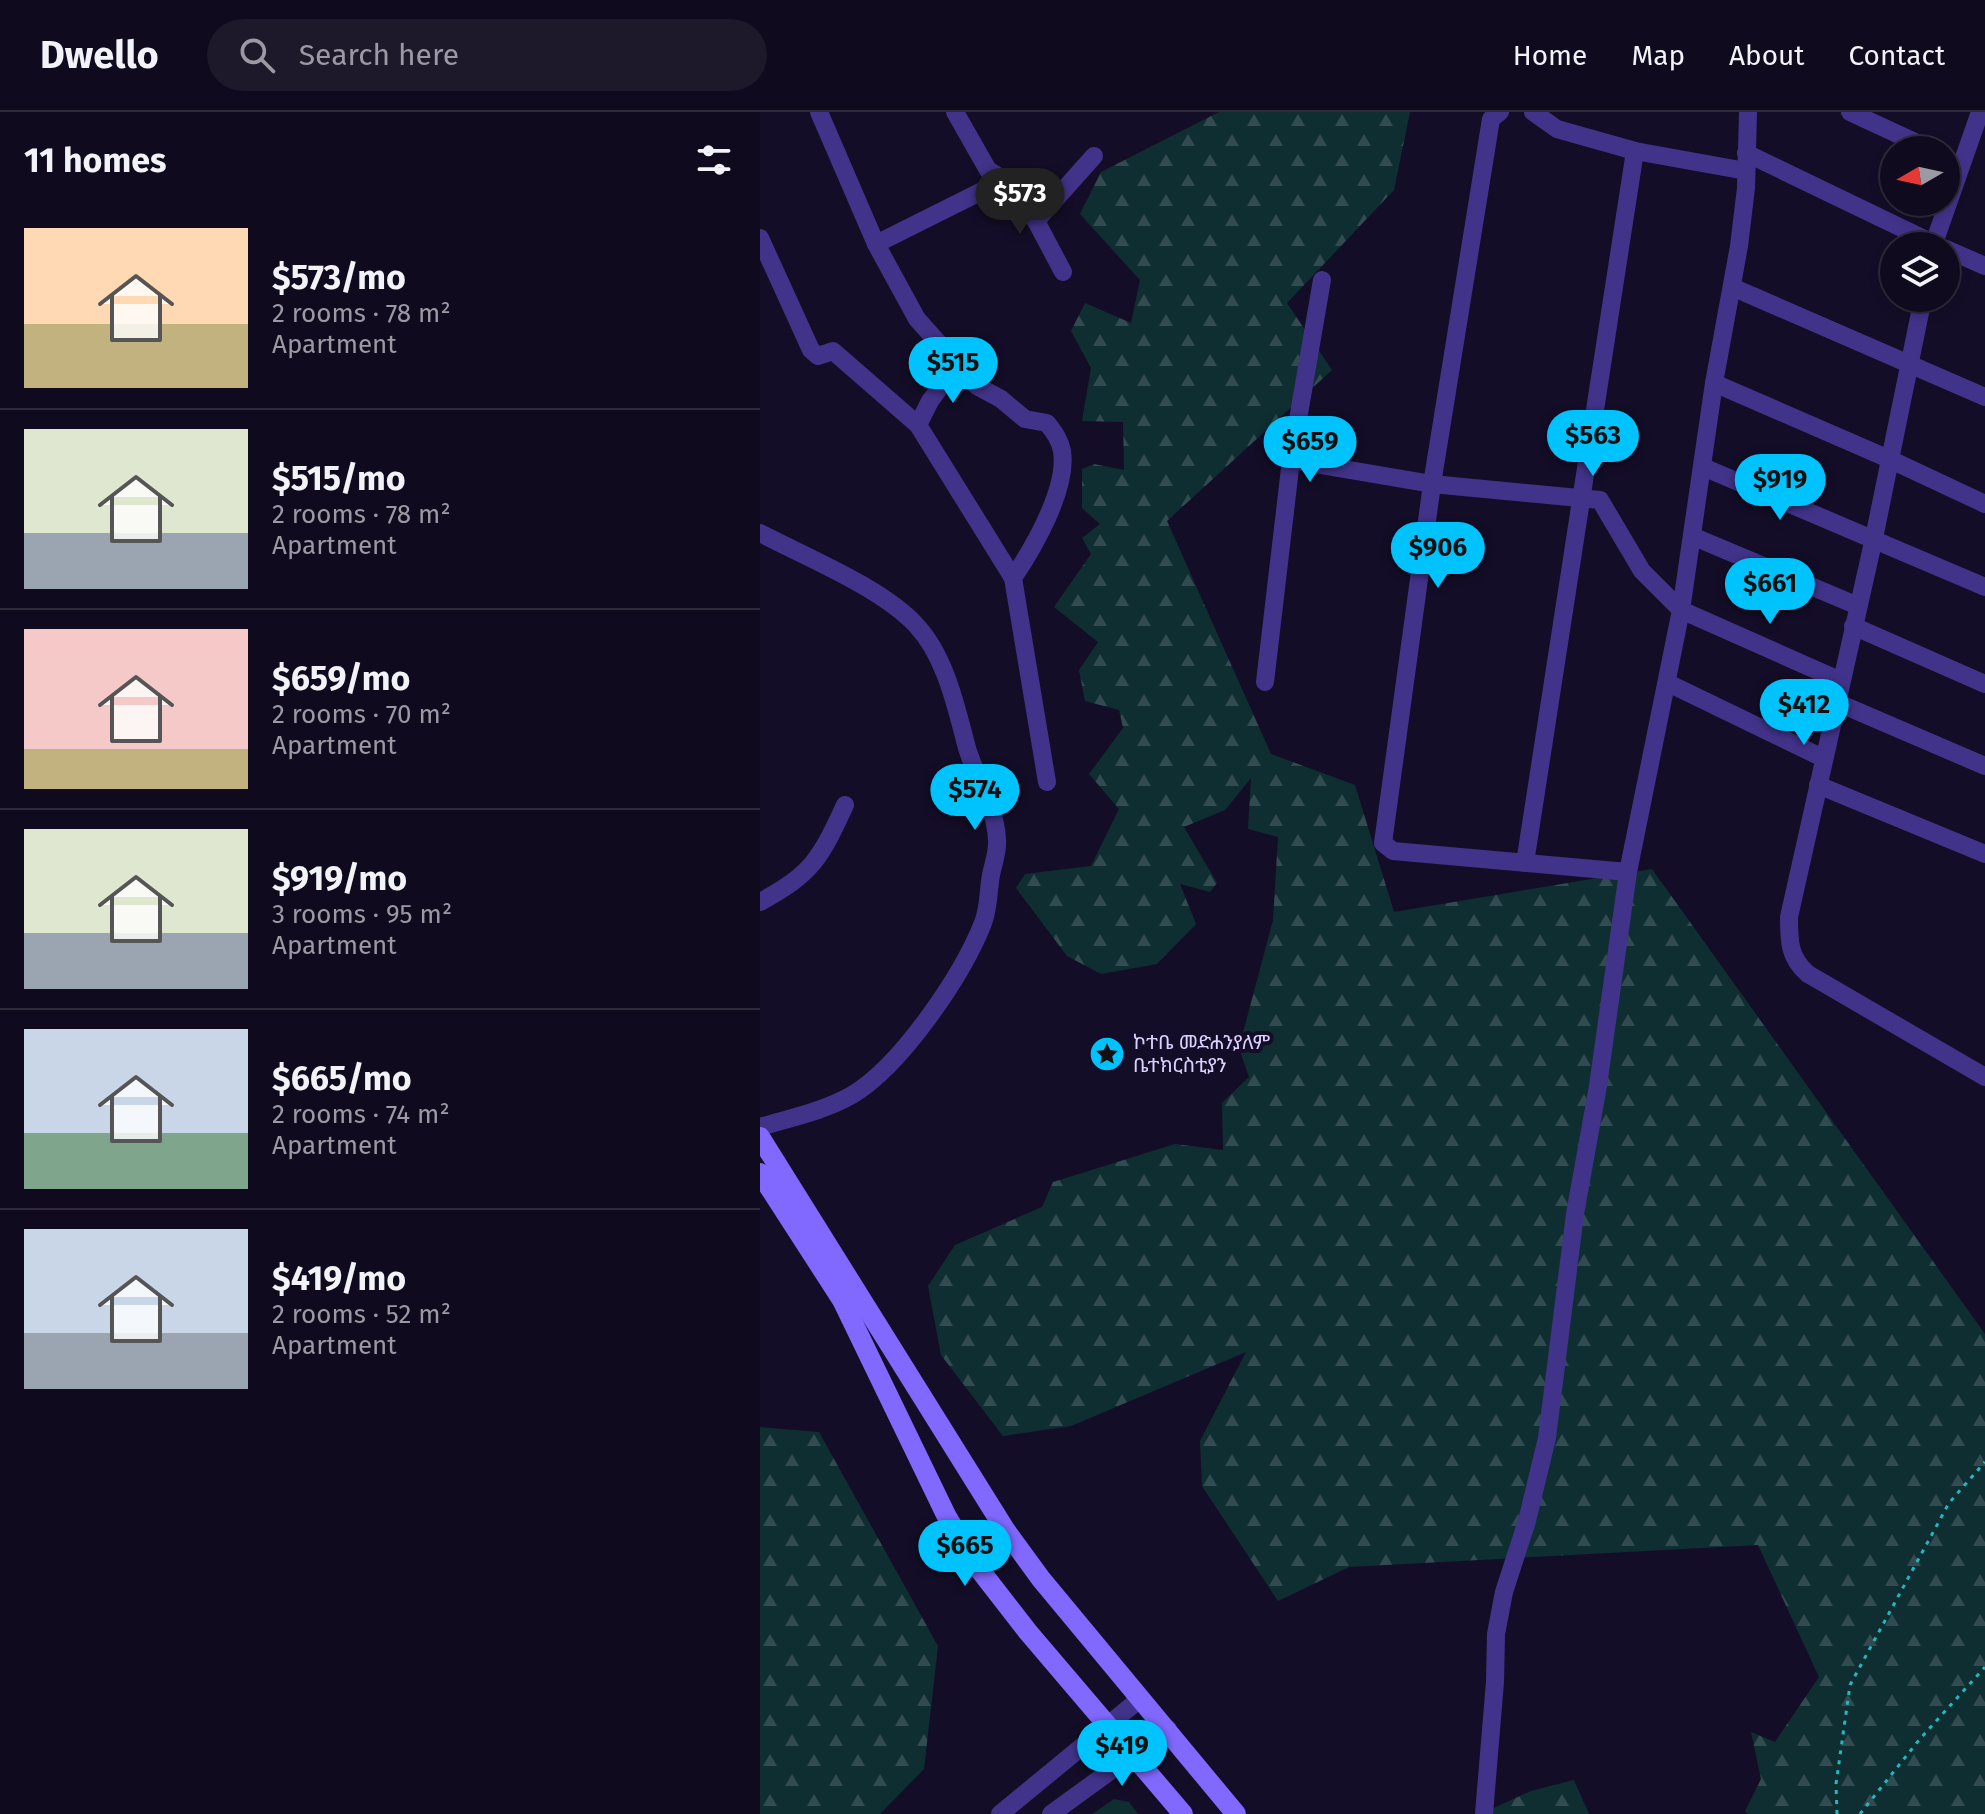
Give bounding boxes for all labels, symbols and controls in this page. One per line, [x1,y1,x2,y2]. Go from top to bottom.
search box [207,19,767,91]
text: Dwello [40,32,159,78]
icon: search [235,33,279,77]
text: Search here [299,37,459,73]
text: Home [1513,39,1587,72]
text: Map [1631,39,1685,72]
text: About [1729,39,1804,72]
text: Contact [1848,39,1945,72]
north arrow [1880,136,1960,216]
map controls [1880,136,1960,312]
icon: filters [692,138,736,182]
text: 11 homes [24,140,166,181]
pin: $573 [973,168,1067,236]
text: $573 [994,178,1047,209]
button: layers [1880,232,1960,312]
text: $573/mo [272,257,406,298]
icon: home [88,260,184,356]
text: 2 rooms · 78 m² [272,298,451,329]
text: Apartment [272,329,397,360]
pin: $515 [906,337,1000,405]
text: $515 [927,347,979,378]
pin: $563 [1546,410,1640,478]
pin: $659 [1263,416,1357,484]
text: $563 [1565,420,1621,451]
text: $659 [1282,426,1338,457]
pin: $919 [1733,454,1827,522]
text: $515/mo [272,458,406,499]
icon: home [88,461,184,557]
text: $919 [1753,464,1807,495]
text: 2 rooms · 78 m² [272,499,451,530]
pin: $906 [1391,522,1485,590]
text: Apartment [272,530,397,561]
text: $906 [1409,532,1467,563]
pin: $661 [1723,558,1817,626]
text: $661 [1743,568,1797,599]
text: $659/mo [272,658,410,699]
icon: home [88,661,184,757]
pin: $412 [1757,679,1851,747]
text: $412 [1778,689,1830,720]
text: 2 rooms · 70 m² [272,699,451,730]
text: Apartment [272,730,397,761]
pin: $574 [928,764,1022,832]
text: $574 [948,774,1002,805]
text: $919/mo [272,858,407,899]
icon: home [88,861,184,957]
text: 3 rooms · 95 m² [272,899,452,930]
text: Apartment [272,930,397,961]
place label: ኮተቤ መድሐንያለም ቤተክርስቲያን [1133,1030,1270,1077]
place icon: ኮተቤ መድሐንያለም ቤተክርስቲያን [1088,1035,1126,1073]
text: $665/mo [272,1058,412,1099]
icon: home [88,1061,184,1157]
text: 2 rooms · 74 m² [272,1099,450,1130]
text: Apartment [272,1130,397,1161]
text: $419/mo [272,1258,406,1299]
icon: home [88,1261,184,1357]
text: 2 rooms · 52 m² [272,1299,451,1330]
text: Apartment [272,1330,397,1361]
pin: $665 [918,1520,1012,1588]
text: $665 [936,1530,994,1561]
pin: $419 [1075,1720,1169,1788]
text: $419 [1095,1730,1149,1761]

